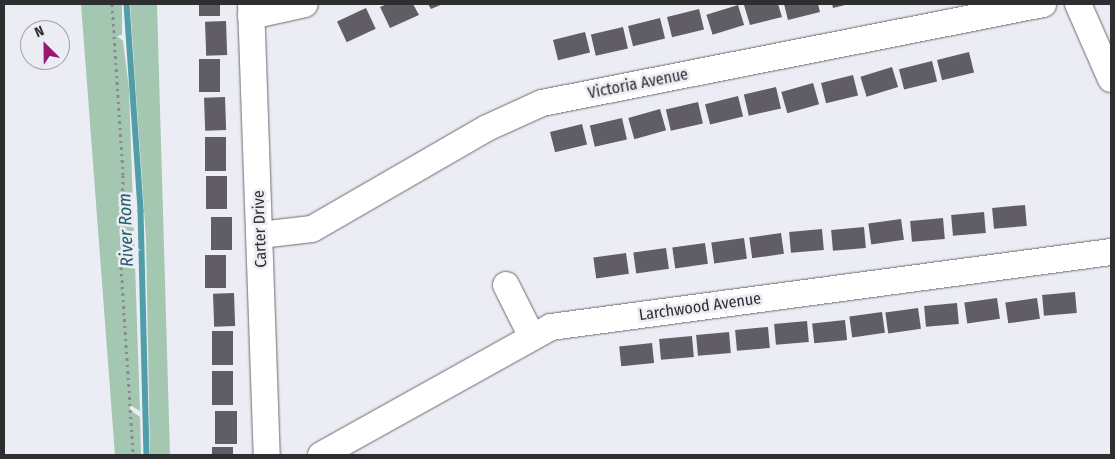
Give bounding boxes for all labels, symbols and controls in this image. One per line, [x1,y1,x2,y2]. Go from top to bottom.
north arrow [20,20,70,70]
text: N [32,22,47,41]
street label: Victoria Avenue [586,65,690,103]
street label: Carter Drive [249,190,271,268]
water label: River Rom [114,193,138,267]
street label: Larchwood Avenue [638,289,762,325]

